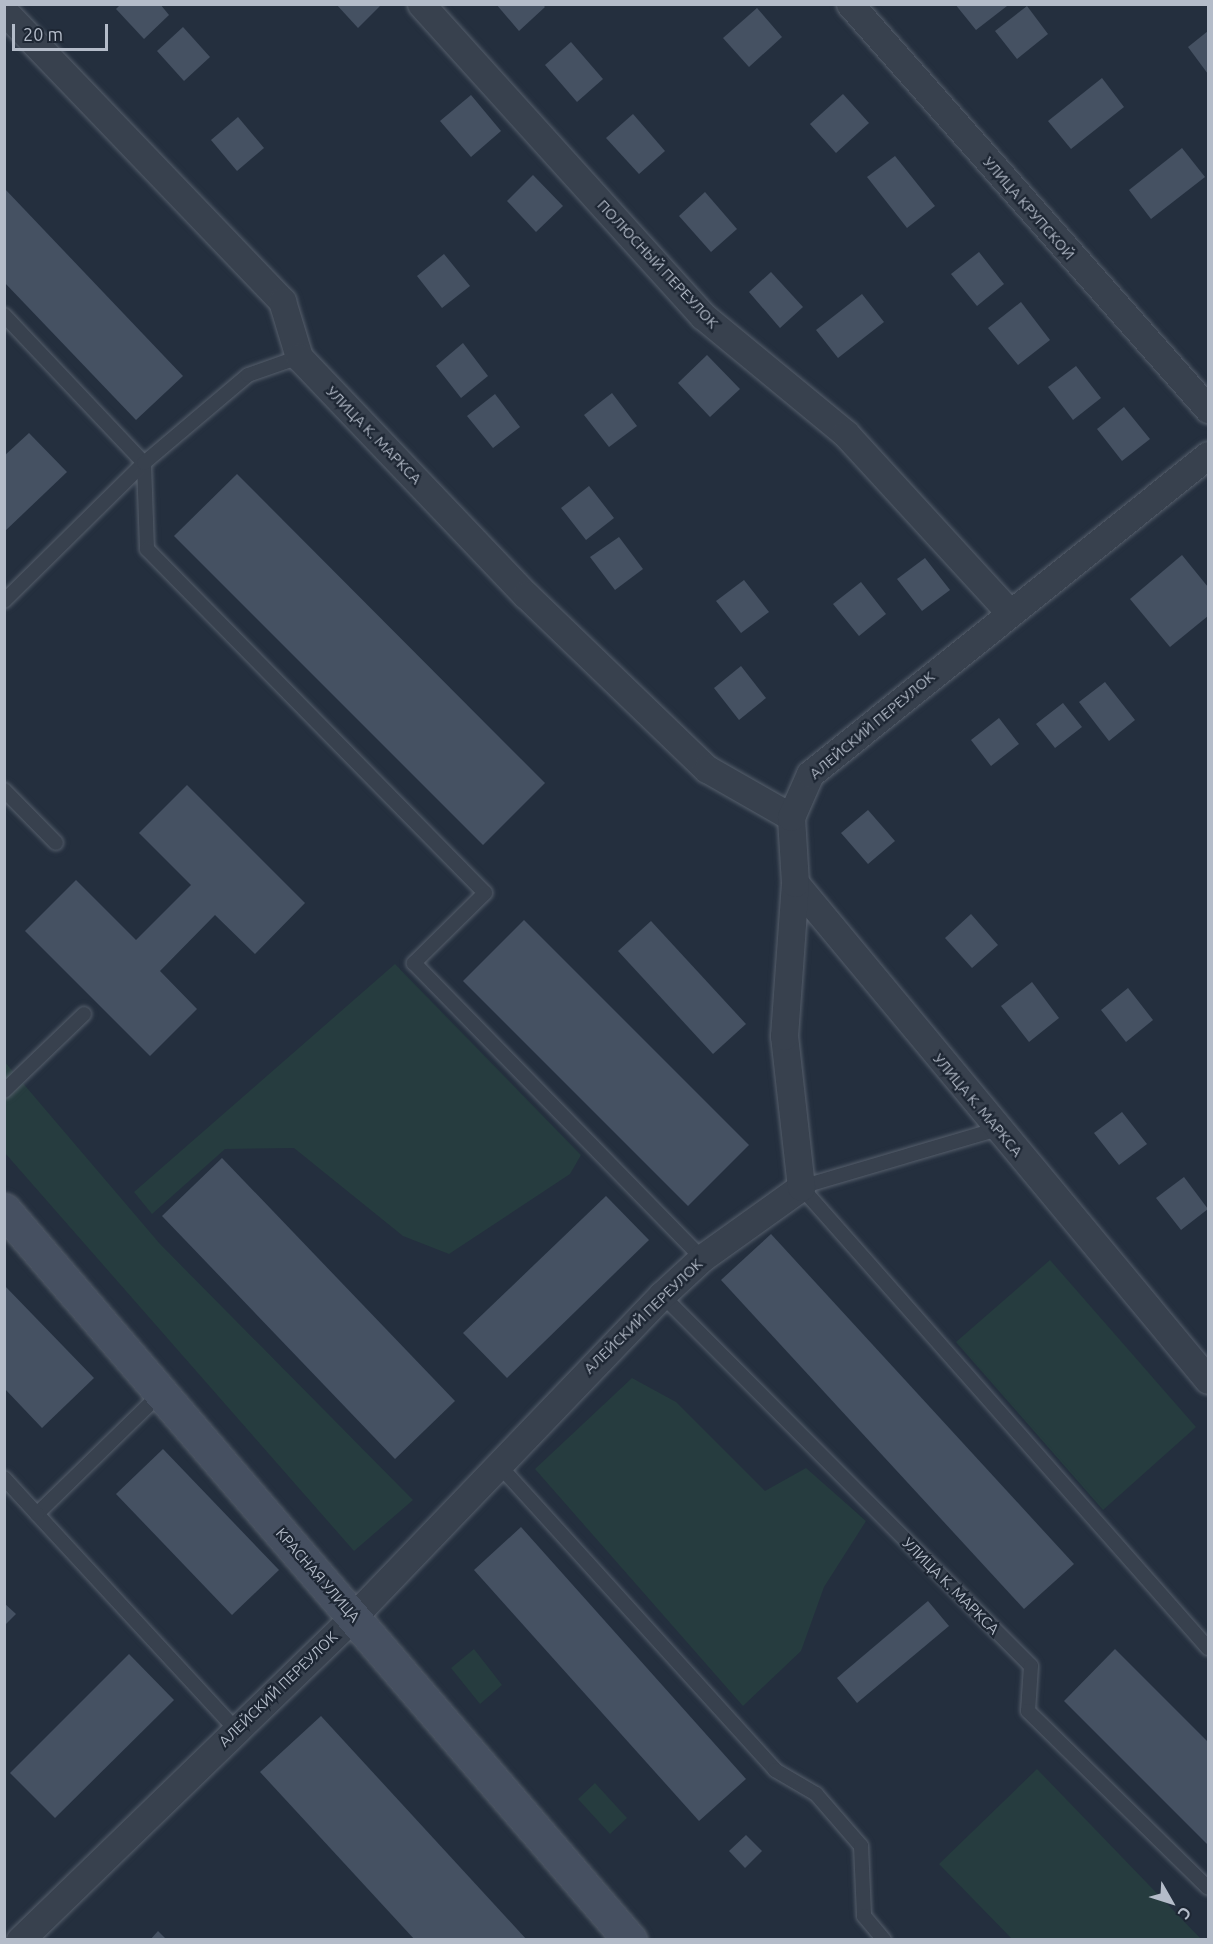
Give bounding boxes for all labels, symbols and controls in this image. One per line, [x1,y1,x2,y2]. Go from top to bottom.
scale bar [15,12,111,50]
text: 20 m [23,24,63,44]
street label: УЛИЦА КРУПСКОЙ [980,153,1078,263]
street label: ПОЛЮСНЫЙ ПЕРЕУЛОК [594,196,722,332]
street label: УЛИЦА К. МАРКСА [323,382,425,488]
street label: АЛЕЙСКИЙ ПЕРЕУЛОК [806,667,938,783]
street label: УЛИЦА К. МАРКСА [930,1050,1026,1160]
street label: АЛЕЙСКИЙ ПЕРЕУЛОК [580,1255,706,1377]
street label: КРАСНАЯ УЛИЦА [272,1524,364,1626]
street label: УЛИЦА К. МАРКСА [899,1534,1003,1638]
street label: АЛЕЙСКИЙ ПЕРЕУЛОК [215,1628,341,1750]
north arrow [1141,1872,1201,1932]
text: С [1175,1904,1195,1923]

